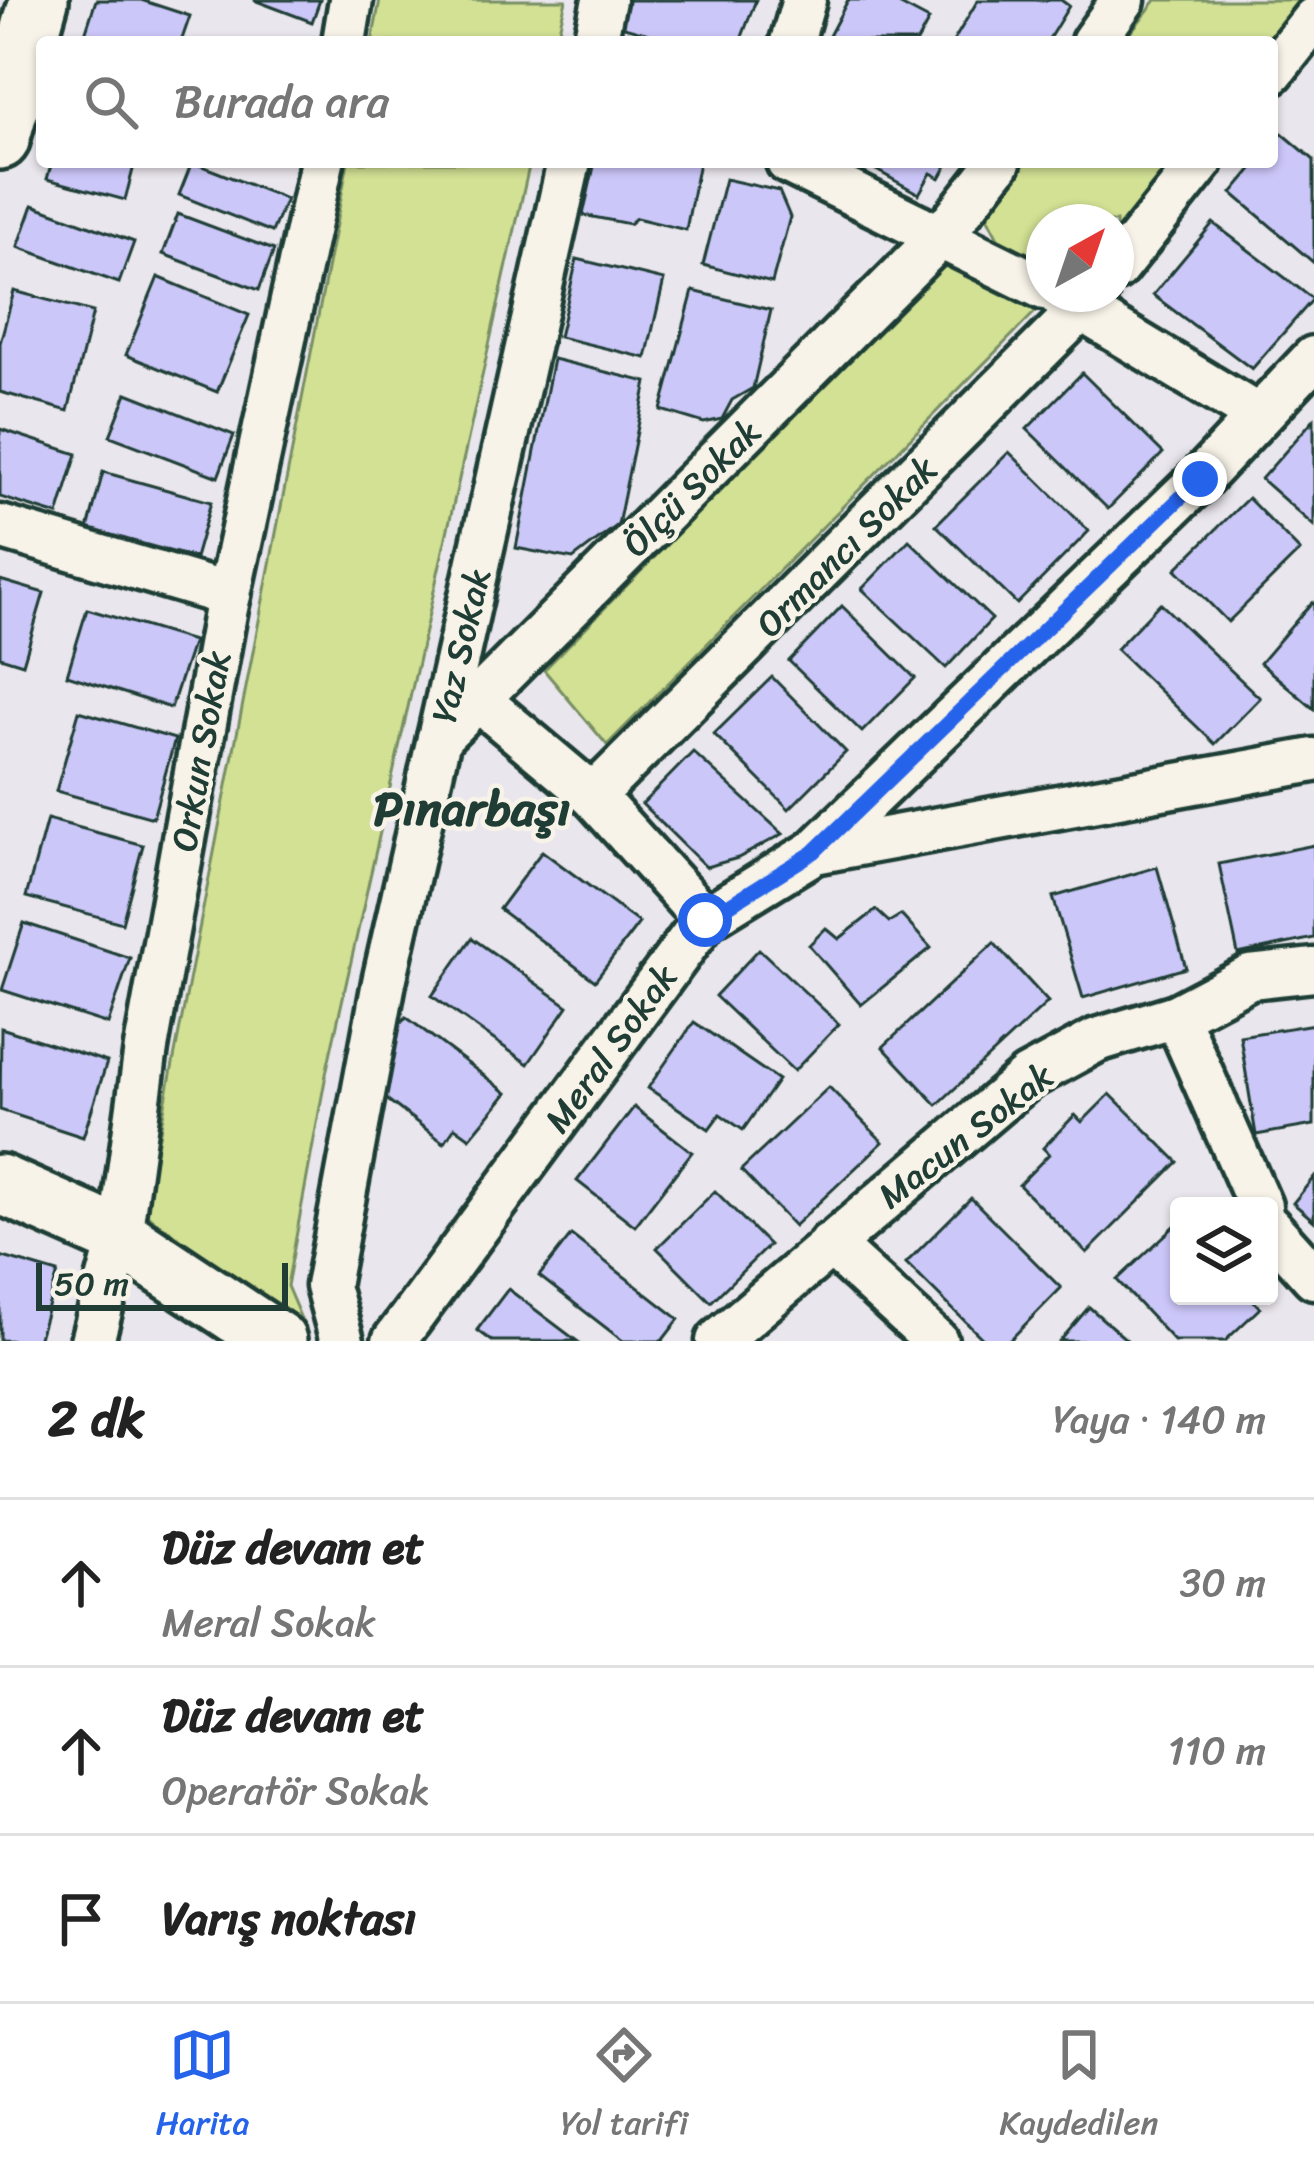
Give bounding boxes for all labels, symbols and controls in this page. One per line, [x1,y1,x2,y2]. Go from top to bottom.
search box [36,36,1278,168]
text: Burada ara [174,62,389,142]
icon: search [78,69,144,135]
north arrow [1026,204,1134,312]
street label: Ölçü Sokak [606,402,777,573]
street label: Ormancı Sokak [740,440,953,653]
route end [1173,452,1227,506]
street label: Yaz Sokak [412,561,510,729]
street label: Orkun Sokak [152,646,250,856]
district label: Pınarbaşı [373,766,571,851]
route start [678,893,732,947]
street label: Meral Sokak [527,949,695,1147]
street label: Macun Sokak [863,1045,1069,1226]
map controls [1170,1197,1278,1305]
button: layers [1170,1197,1278,1305]
text: 50 m [54,1255,129,1313]
scale bar [36,1257,288,1310]
text: 2 dk [48,1374,145,1464]
text: Yaya · 140 m [1053,1385,1266,1454]
text: Düz devam et [162,1508,424,1588]
text: 30 m [1180,1548,1266,1617]
icon: ahead [48,1550,114,1616]
text: Meral Sokak [162,1588,376,1657]
text: Düz devam et [162,1676,424,1756]
text: 110 m [1168,1716,1266,1785]
icon: ahead [48,1718,114,1784]
text: Operatör Sokak [162,1756,430,1825]
text: Varış noktası [162,1879,416,1959]
icon: arrive [48,1886,114,1952]
tab: Harita [156,2022,249,2152]
tab: Yol tarifi [561,2022,688,2152]
tab: Kaydedilen [1000,2022,1158,2152]

